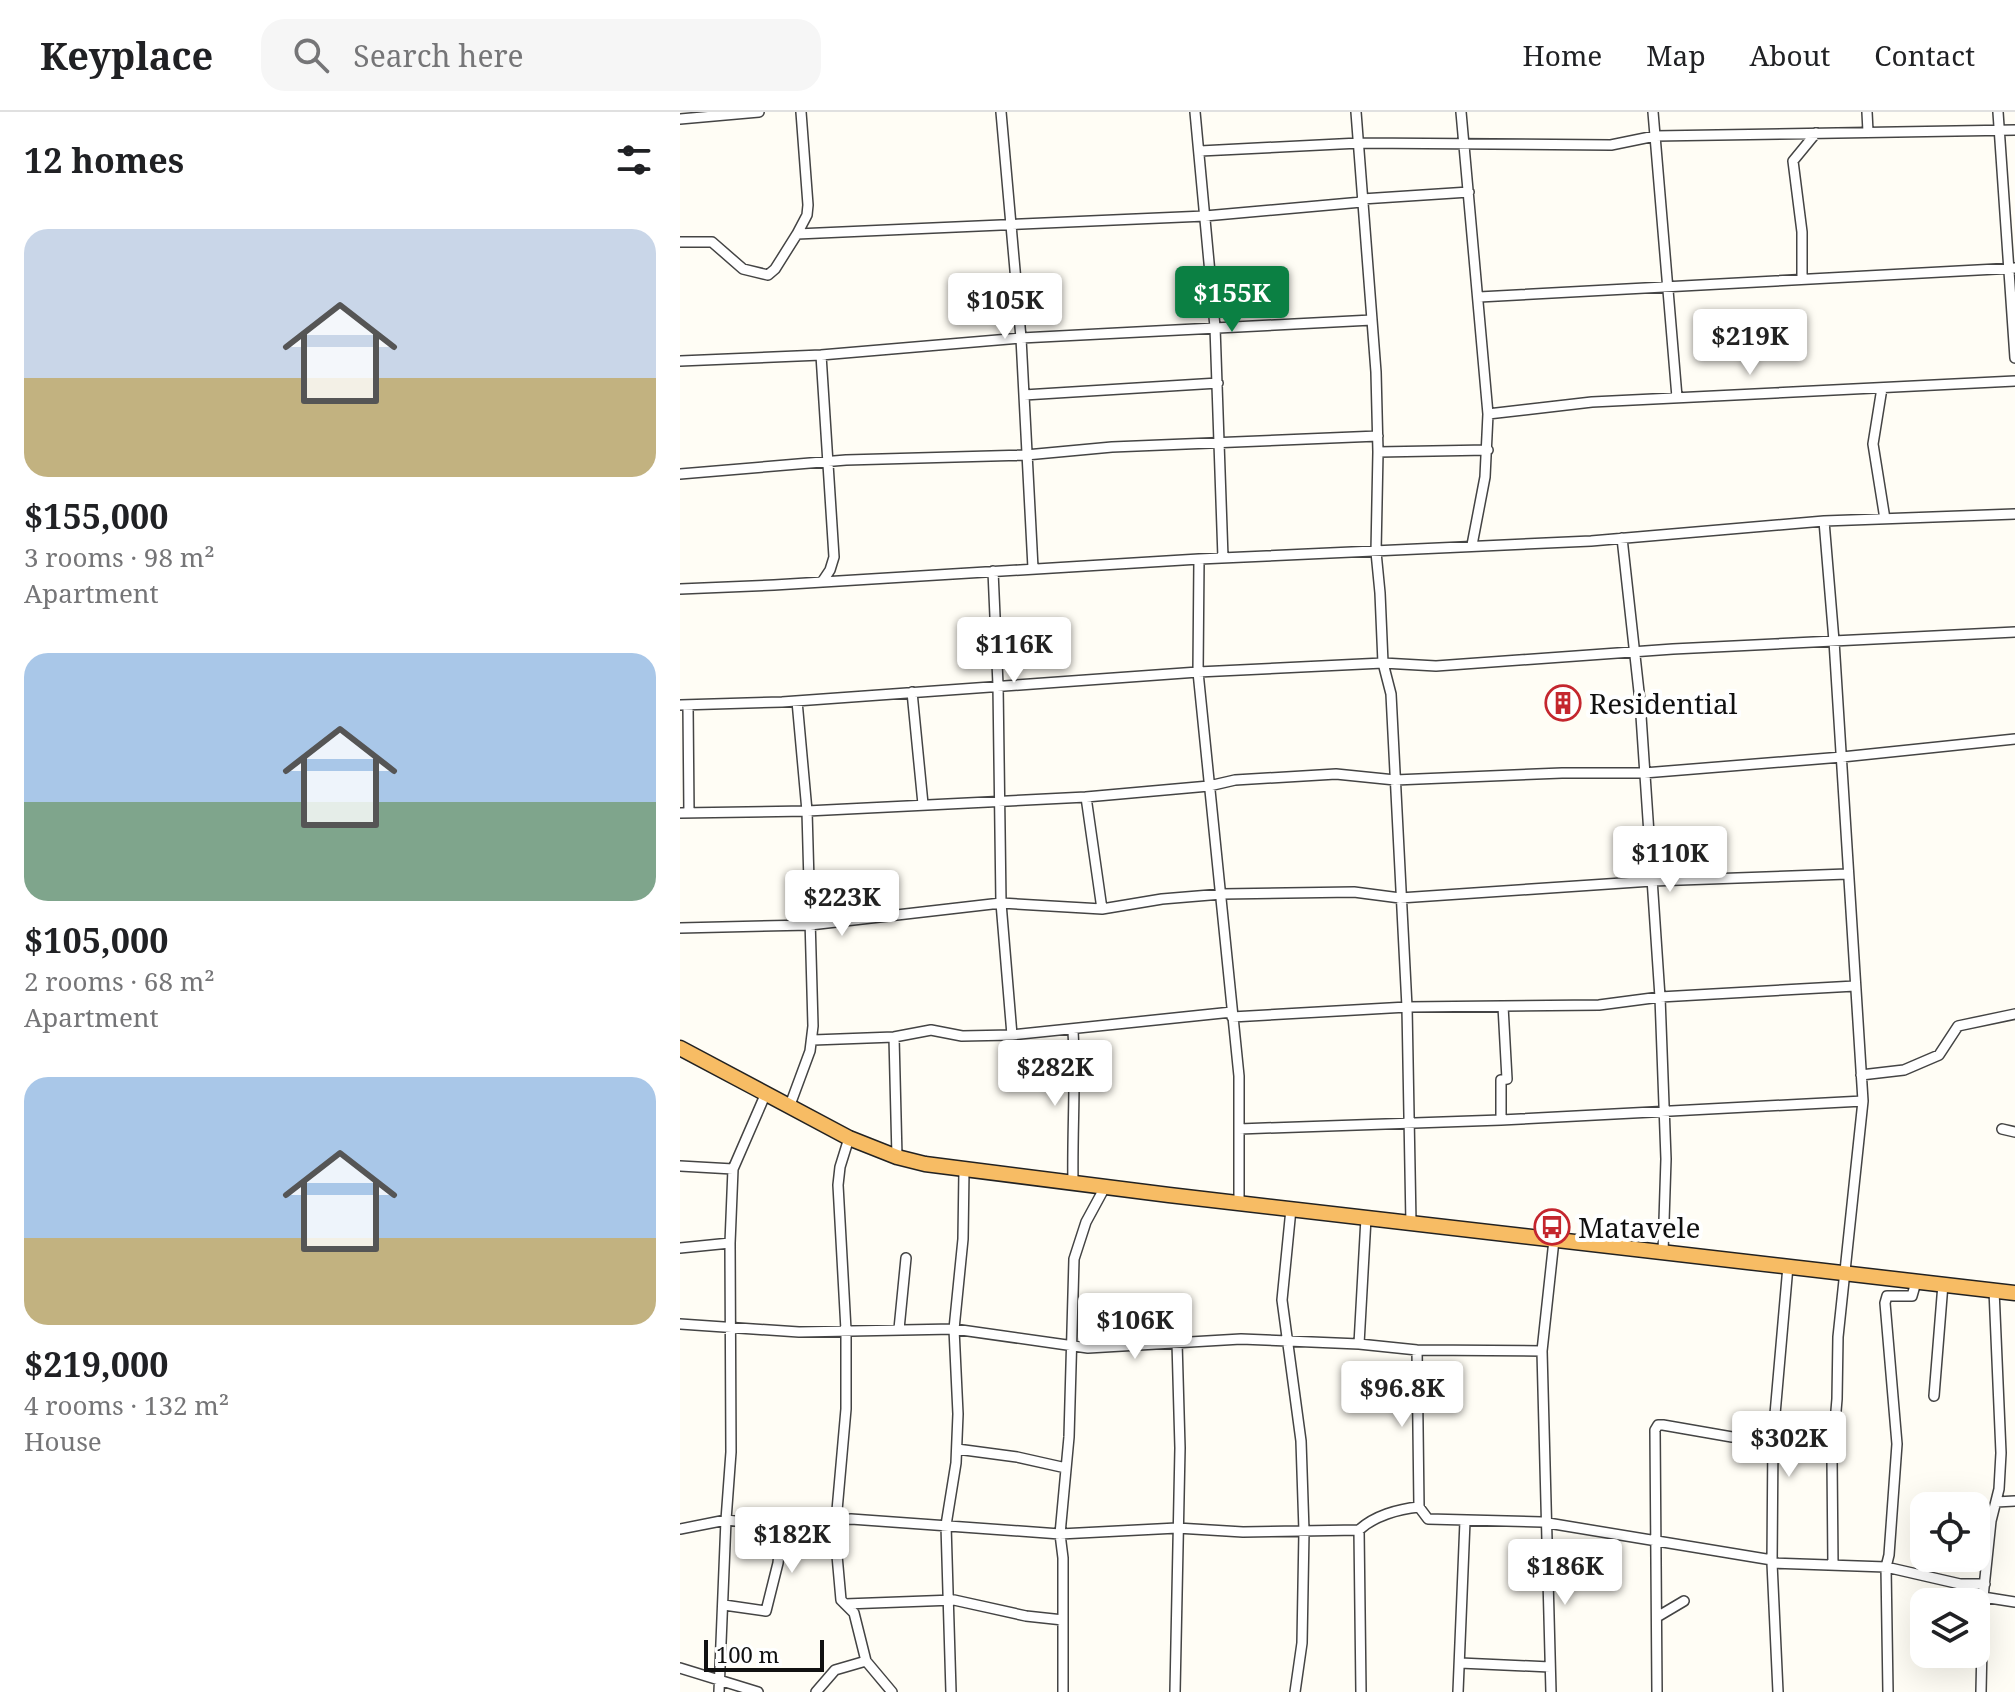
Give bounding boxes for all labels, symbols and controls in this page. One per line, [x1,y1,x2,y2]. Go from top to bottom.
search box [261,19,821,91]
text: Keyplace [40,29,213,81]
icon: search [289,33,333,77]
text: Search here [353,35,524,76]
text: Home [1523,36,1602,74]
text: Map [1646,36,1706,74]
text: About [1750,36,1830,74]
text: Contact [1874,36,1975,74]
text: 12 homes [24,137,184,183]
icon: filters [612,138,656,182]
pin: $155K [1176,266,1288,334]
pin: $105K [949,273,1061,341]
text: $155K [1193,274,1271,310]
icon: home [268,281,412,425]
text: $105K [966,281,1044,317]
pin: $219K [1694,309,1806,377]
text: $219K [1711,317,1789,353]
text: $155,000 [24,493,168,539]
text: 3 rooms · 98 m² [24,539,215,575]
text: Apartment [24,575,159,611]
pin: $116K [958,617,1070,685]
text: $116K [975,625,1053,661]
building icon: Residential [1544,684,1582,722]
place label: Residential [1589,684,1738,722]
icon: home [268,705,412,849]
pin: $110K [1614,826,1726,894]
text: $110K [1631,834,1709,870]
pin: $223K [786,870,898,938]
text: $223K [803,878,881,914]
text: $105,000 [24,917,168,963]
text: 2 rooms · 68 m² [24,963,215,999]
text: Apartment [24,999,159,1035]
pin: $282K [999,1040,1111,1108]
text: $282K [1016,1048,1094,1084]
icon: home [268,1129,412,1273]
bus stop icon: Matavele [1533,1208,1571,1246]
place label: Matavele [1578,1208,1701,1246]
pin: $106K [1079,1293,1191,1361]
text: $106K [1096,1301,1174,1337]
text: $219,000 [24,1341,168,1387]
pin: $96.8K [1337,1361,1467,1429]
text: $96.8K [1359,1369,1445,1405]
text: 4 rooms · 132 m² [24,1387,229,1423]
pin: $302K [1733,1411,1845,1479]
text: $302K [1750,1419,1828,1455]
text: House [24,1423,102,1459]
map controls [1910,1492,1990,1668]
button: locate [1910,1492,1990,1572]
pin: $182K [736,1507,848,1575]
text: $182K [753,1515,831,1551]
pin: $186K [1509,1539,1621,1607]
text: $186K [1526,1547,1604,1583]
button: layers [1910,1588,1990,1668]
scale bar [704,1636,824,1672]
text: 100 m [716,1639,779,1669]

